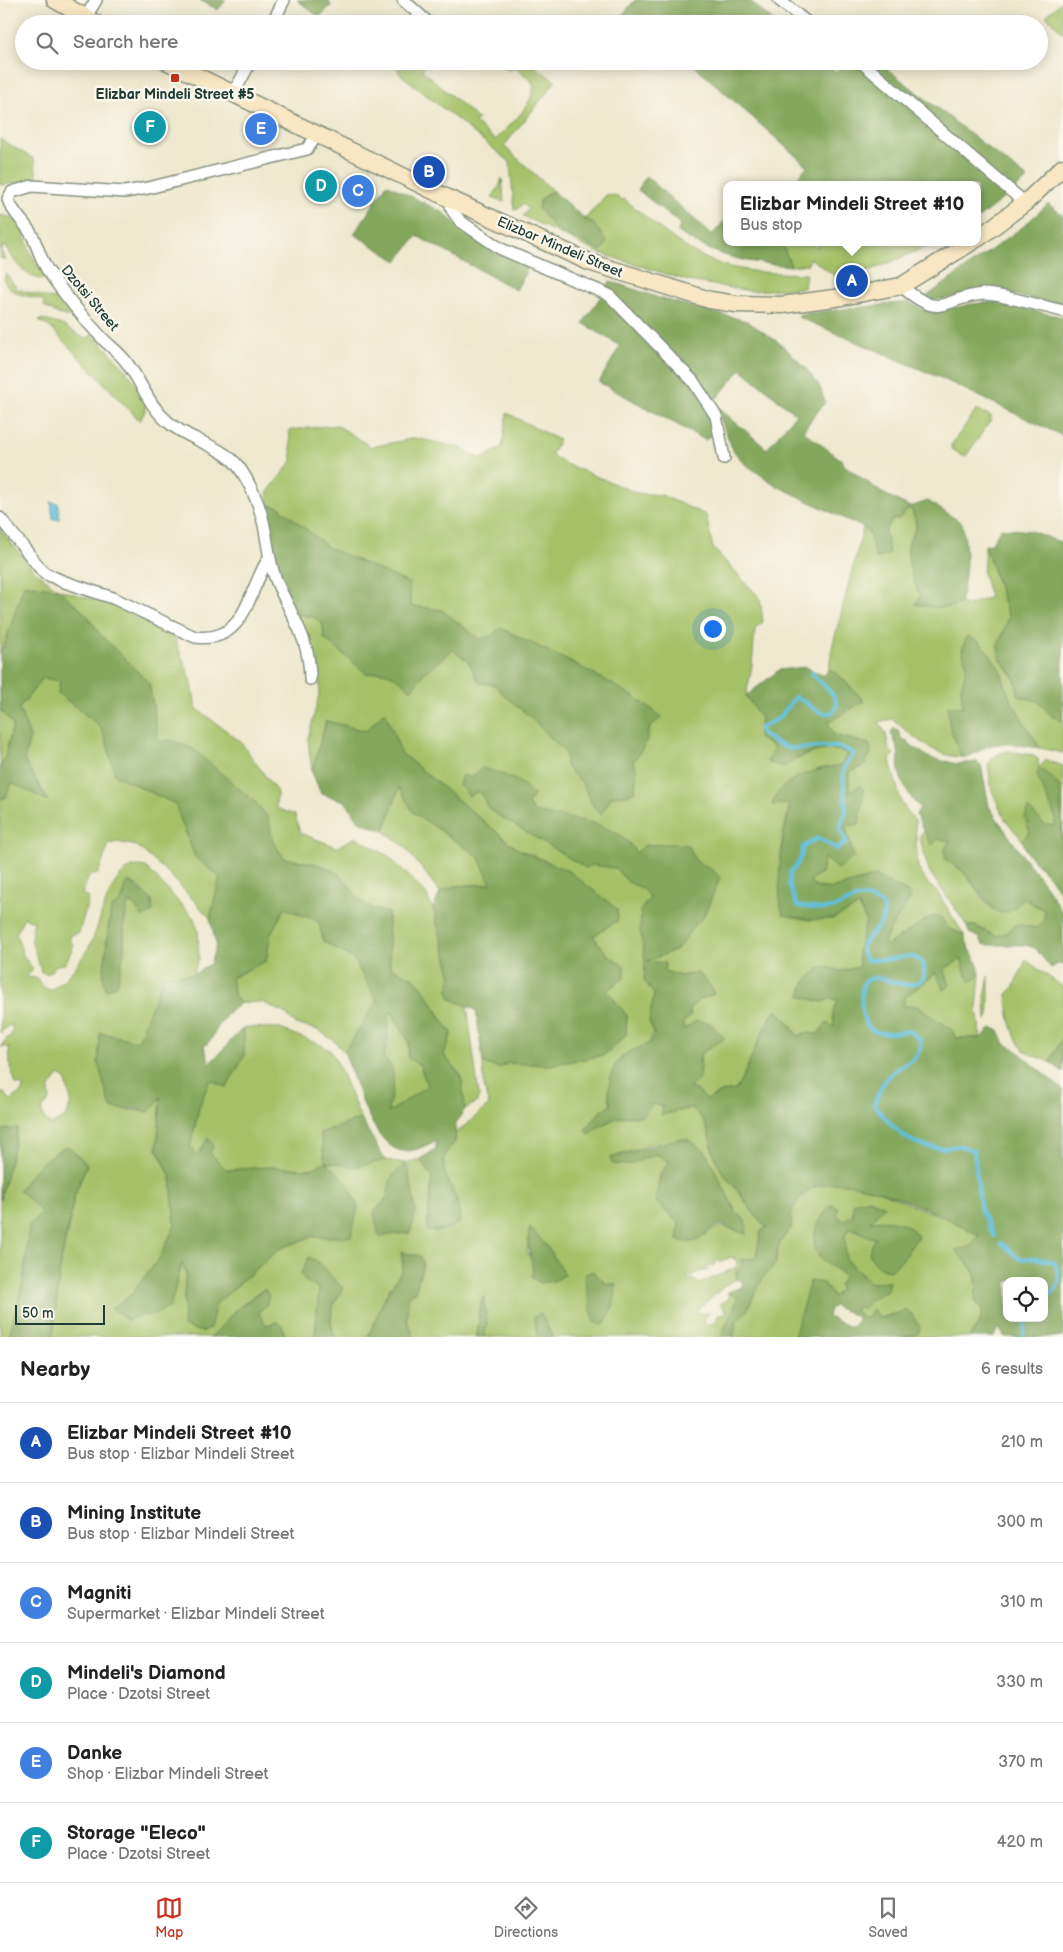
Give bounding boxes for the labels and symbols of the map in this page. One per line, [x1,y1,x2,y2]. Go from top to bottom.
marker: Elizbar Mindeli Street #5 [169,72,181,84]
place label: Elizbar Mindeli Street #5 [96,86,254,103]
pin: F [134,108,166,146]
pin: E [245,110,277,148]
pin: B [413,153,445,191]
pin: D [305,167,337,205]
pin: C [342,172,374,210]
street label: Elizbar Mindeli Street [495,213,626,281]
street label: Dzotsi Street [58,262,123,335]
pin: A [836,262,868,300]
your location [700,616,726,642]
scale bar [15,1302,105,1325]

